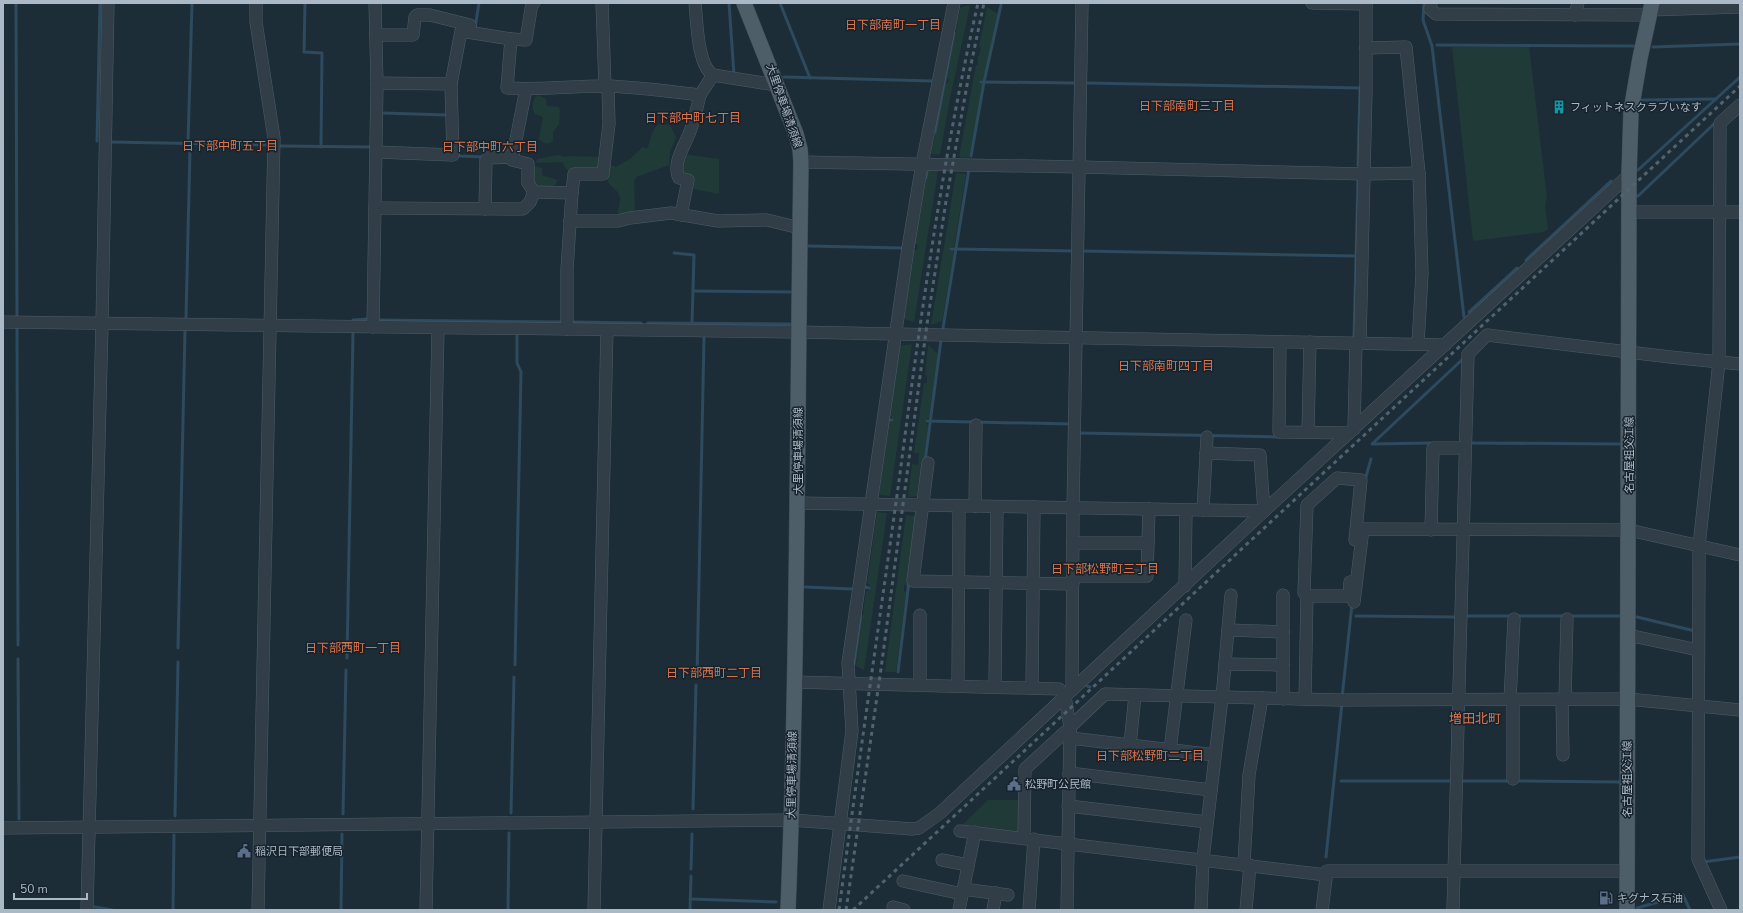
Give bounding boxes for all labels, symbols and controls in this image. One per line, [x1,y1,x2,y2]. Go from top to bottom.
district label: 日下部南町一丁目 [845,17,941,33]
street label: 大里停車場清須線 [763,62,805,150]
district label: 日下部南町三丁目 [1139,98,1235,114]
building icon: フィットネスクラブいなす [1551,99,1567,115]
place label: フィットネスクラブいなす [1570,100,1702,115]
district label: 日下部中町七丁目 [645,110,741,126]
district label: 日下部中町五丁目 [182,138,278,154]
district label: 日下部中町六丁目 [442,139,538,155]
district label: 日下部南町四丁目 [1118,358,1214,374]
street label: 大里停車場清須線 [791,407,806,495]
street label: 名古屋祖父江線 [1622,417,1637,494]
district label: 日下部松野町三丁目 [1051,561,1159,577]
district label: 日下部西町一丁目 [305,640,401,656]
district label: 日下部西町二丁目 [666,665,762,681]
district label: 増田北町 [1449,710,1501,728]
street label: 大里停車場清須線 [784,731,800,819]
street label: 名古屋祖父江線 [1620,741,1635,818]
district label: 日下部松野町二丁目 [1096,748,1204,764]
public building icon: 松野町公民館 [1006,776,1022,792]
place label: 松野町公民館 [1025,777,1091,792]
public building icon: 稲沢日下部郵便局 [236,843,252,859]
place label: 稲沢日下部郵便局 [255,844,343,859]
scale bar [14,875,87,901]
text: 50 m [20,881,48,897]
fuel station icon: キグナス石油 [1598,890,1614,906]
place label: キグナス石油 [1617,891,1683,906]

